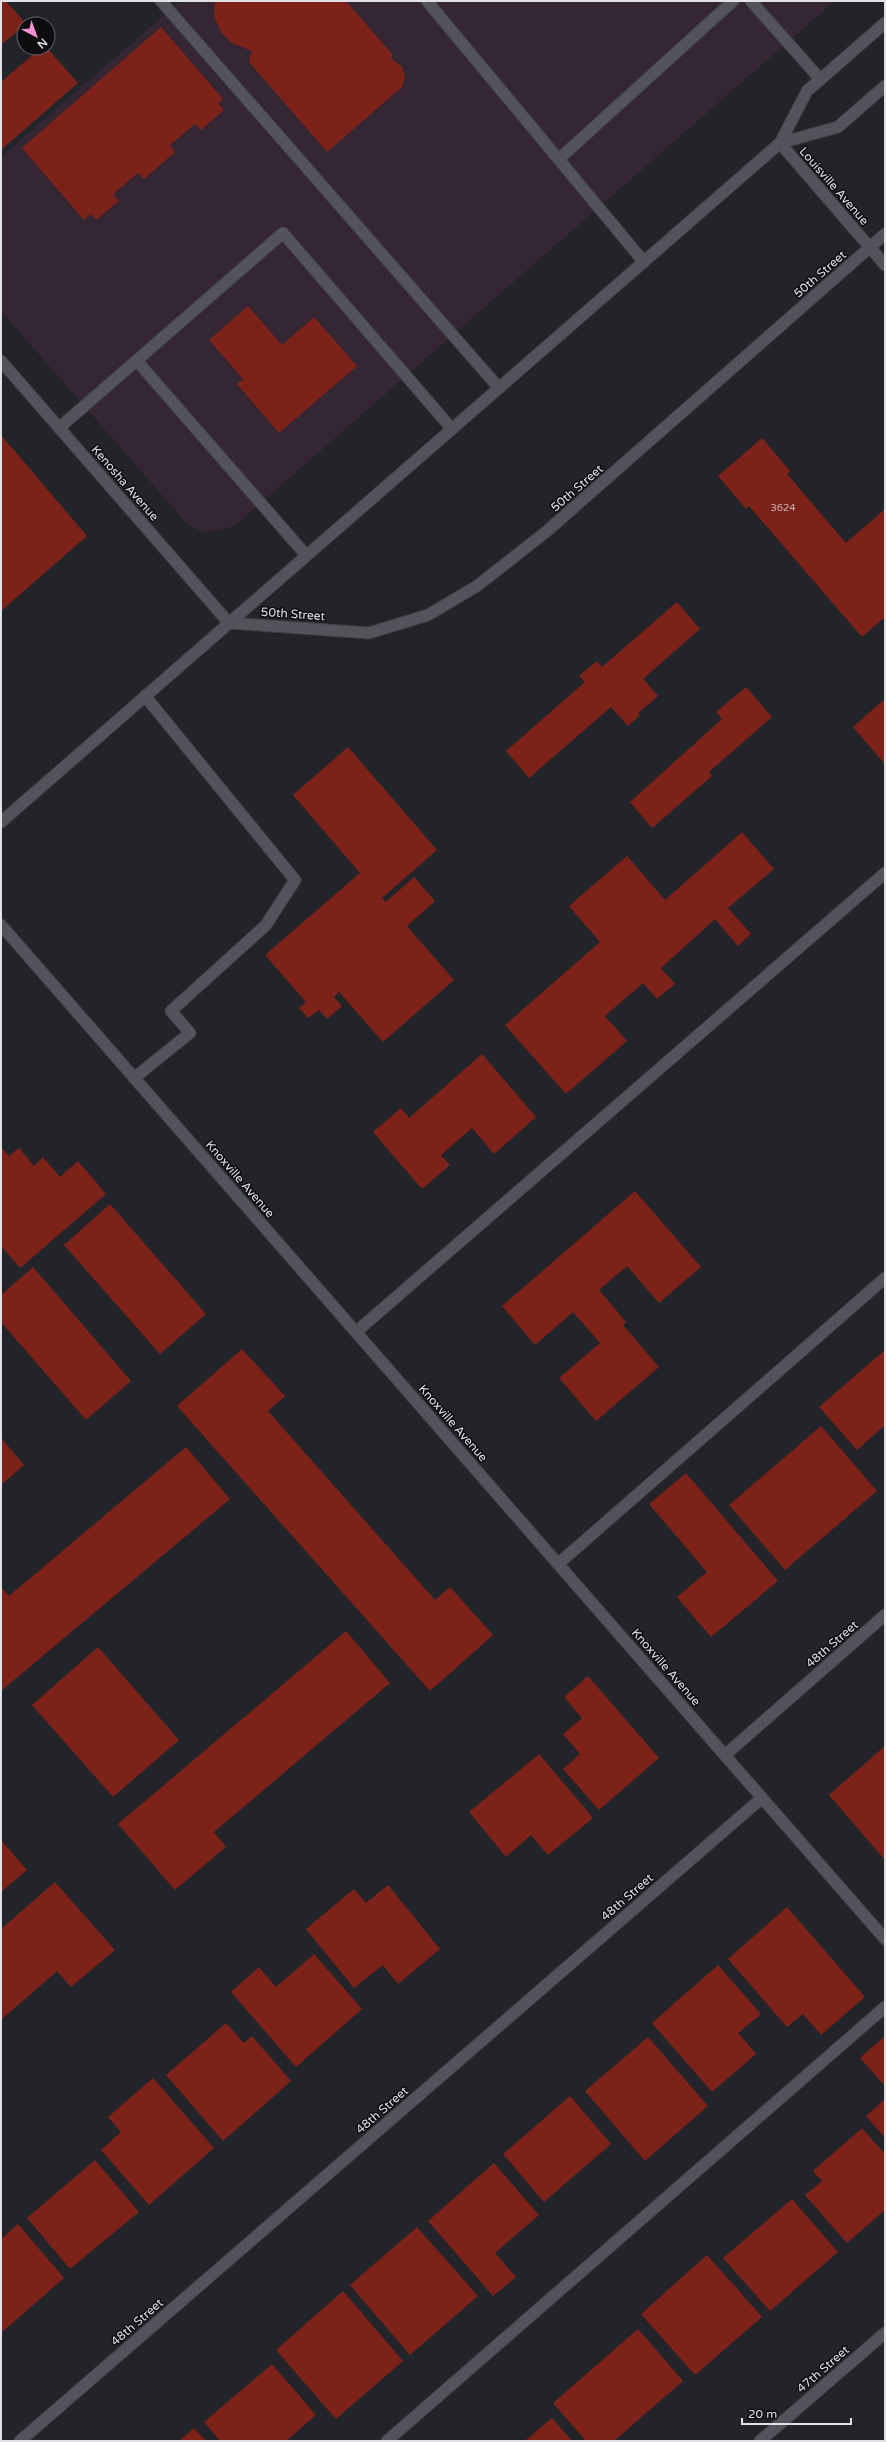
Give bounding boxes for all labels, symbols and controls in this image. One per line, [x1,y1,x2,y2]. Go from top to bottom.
north arrow [16,16,56,56]
text: N [35,35,50,51]
street label: Louisville Avenue [796,144,872,228]
street label: 50th Street [791,247,849,300]
street label: Kenosha Avenue [88,442,162,524]
street label: 50th Street [548,461,606,514]
house number: 3624 [770,502,796,514]
street label: 50th Street [260,605,326,623]
street label: Knoxville Avenue [203,1138,277,1220]
street label: Knoxville Avenue [416,1382,490,1464]
street label: 48th Street [803,1617,861,1670]
street label: Knoxville Avenue [629,1626,703,1708]
street label: 48th Street [598,1870,656,1923]
street label: 48th Street [353,2083,411,2136]
street label: 48th Street [108,2295,166,2348]
street label: 47th Street [794,2342,852,2395]
scale bar [742,2400,851,2426]
text: 20 m [748,2407,777,2421]

